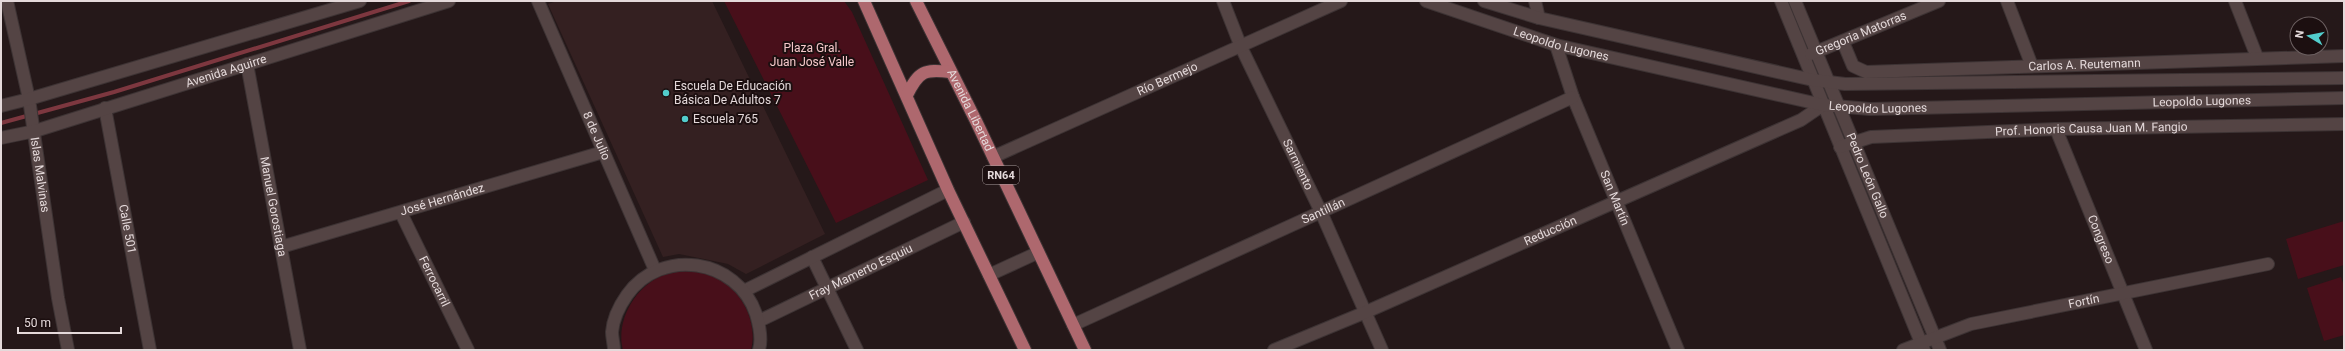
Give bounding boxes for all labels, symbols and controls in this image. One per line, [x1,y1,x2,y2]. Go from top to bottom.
street label: Gregoria Matorras [1813,8,1908,58]
north arrow [2289,16,2329,56]
street label: Leopoldo Lugones [1512,24,1610,64]
text: N [2293,29,2307,39]
park label: Plaza Gral. Juan José Valle [770,41,854,69]
street label: Avenida Aguirre [184,52,268,90]
street label: Carlos A. Reutemann [2028,56,2141,74]
street label: Río Bermejo [1135,59,1200,99]
street label: Avenida Libertad [944,67,996,154]
place label: Escuela De Educación Básica De Adultos 7 [674,79,791,107]
marker: Escuela De Educación Básica De Adultos 7 [661,88,671,98]
street label: Leopoldo Lugones [2152,93,2251,109]
street label: Leopoldo Lugones [1828,99,1927,116]
street label: 8 de Julio [580,109,613,162]
place label: Escuela 765 [693,112,758,126]
marker: Escuela 765 [680,114,690,124]
street label: Prof. Honoris Causa Juan M. Fangio [1995,120,2188,139]
street label: Pedro León Gallo [1844,131,1892,220]
street label: Islas Malvinas [28,136,52,213]
street label: Sarmiento [1280,137,1316,192]
street label: Manuel Gorostiaga [257,156,290,258]
road number: RN64 [983,166,1019,184]
street label: San Martín [1597,168,1633,228]
street label: José Hernández [398,180,486,218]
street label: Santillán [1299,195,1347,227]
street label: Calle 501 [116,203,139,255]
street label: Reducción [1522,213,1579,248]
street label: Congreso [2085,213,2117,266]
street label: Fray Mamerto Esquiu [807,241,915,303]
street label: Ferrocarril [416,254,453,309]
street label: Fortín [2067,291,2101,311]
scale bar [18,309,121,335]
text: 50 m [24,316,51,330]

